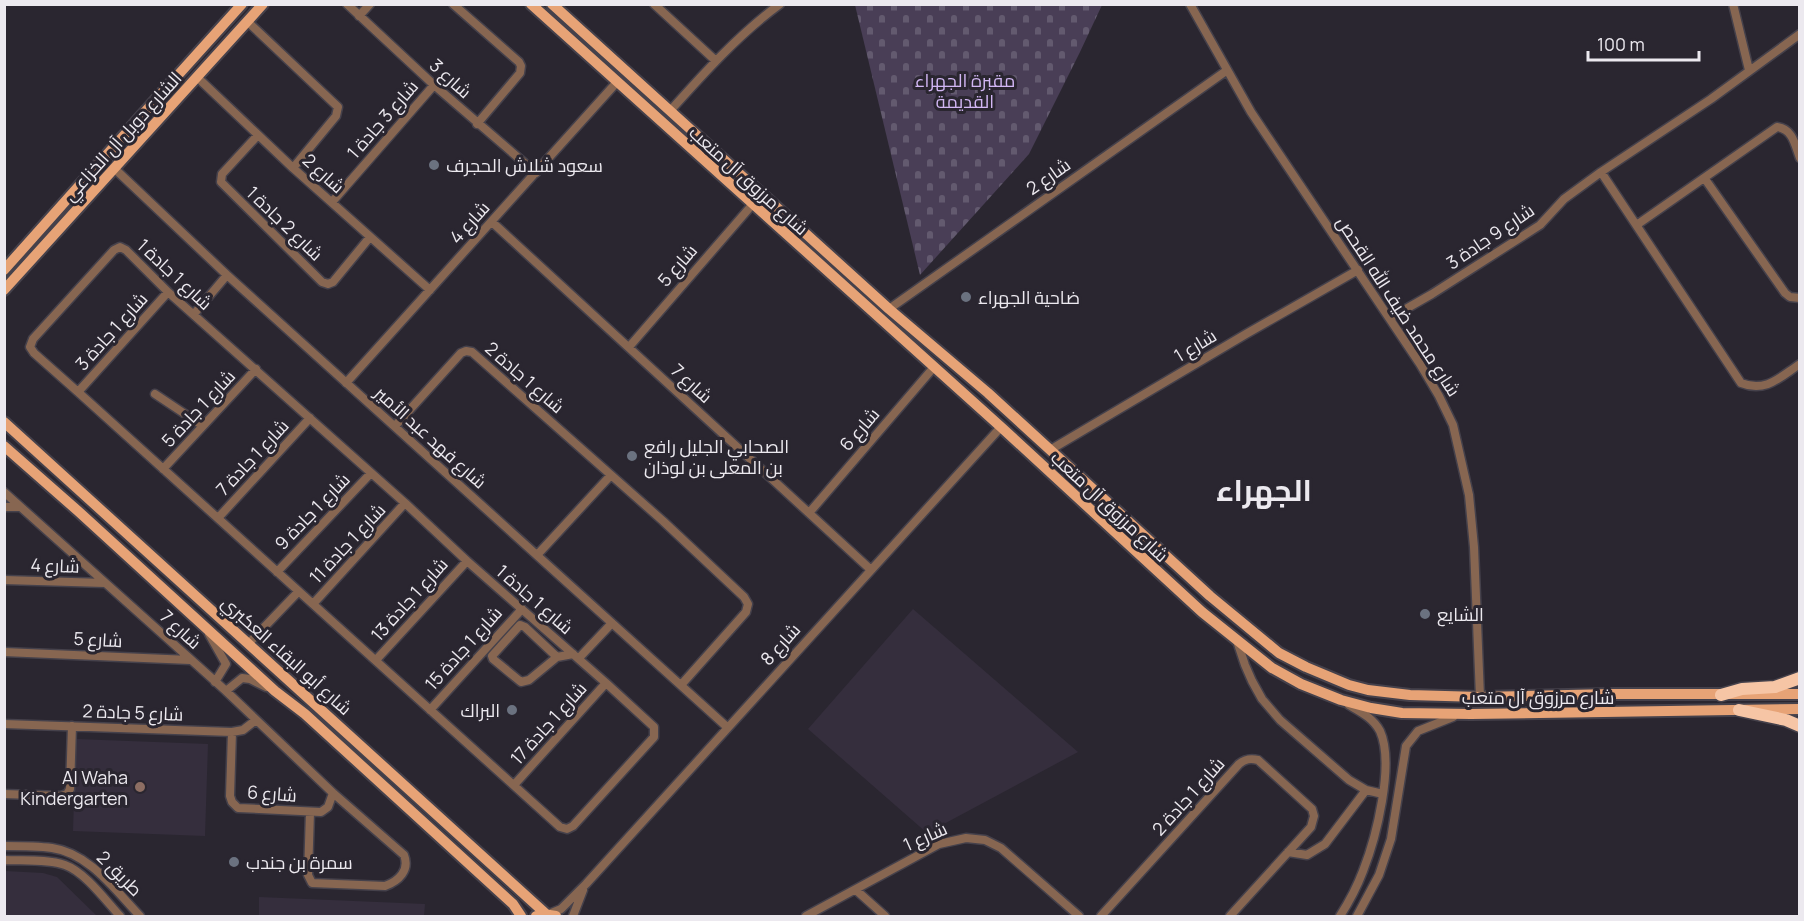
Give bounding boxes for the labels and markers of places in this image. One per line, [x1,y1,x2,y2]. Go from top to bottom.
place label: سعود شلاش الحجرف [446,153,603,177]
marker: سعود شلاش الحجرف [427,158,441,172]
place label: ضاحية الجهراء [978,285,1080,309]
marker: ضاحية الجهراء [959,290,973,304]
place label: الصحابي الجليل رافع بن المعلى بن لوذان [644,434,789,479]
marker: الصحابي الجليل رافع بن المعلى بن لوذان [625,449,639,463]
place label: الشايع [1437,602,1484,627]
marker: الشايع [1418,607,1432,621]
place label: البراك [461,698,500,722]
marker: البراك [505,703,519,717]
place label: Al Waha Kindergarten [20,765,128,810]
marker: Al Waha Kindergarten [133,780,147,794]
place label: سمرة بن جندب [246,850,353,874]
marker: سمرة بن جندب [227,855,241,869]

